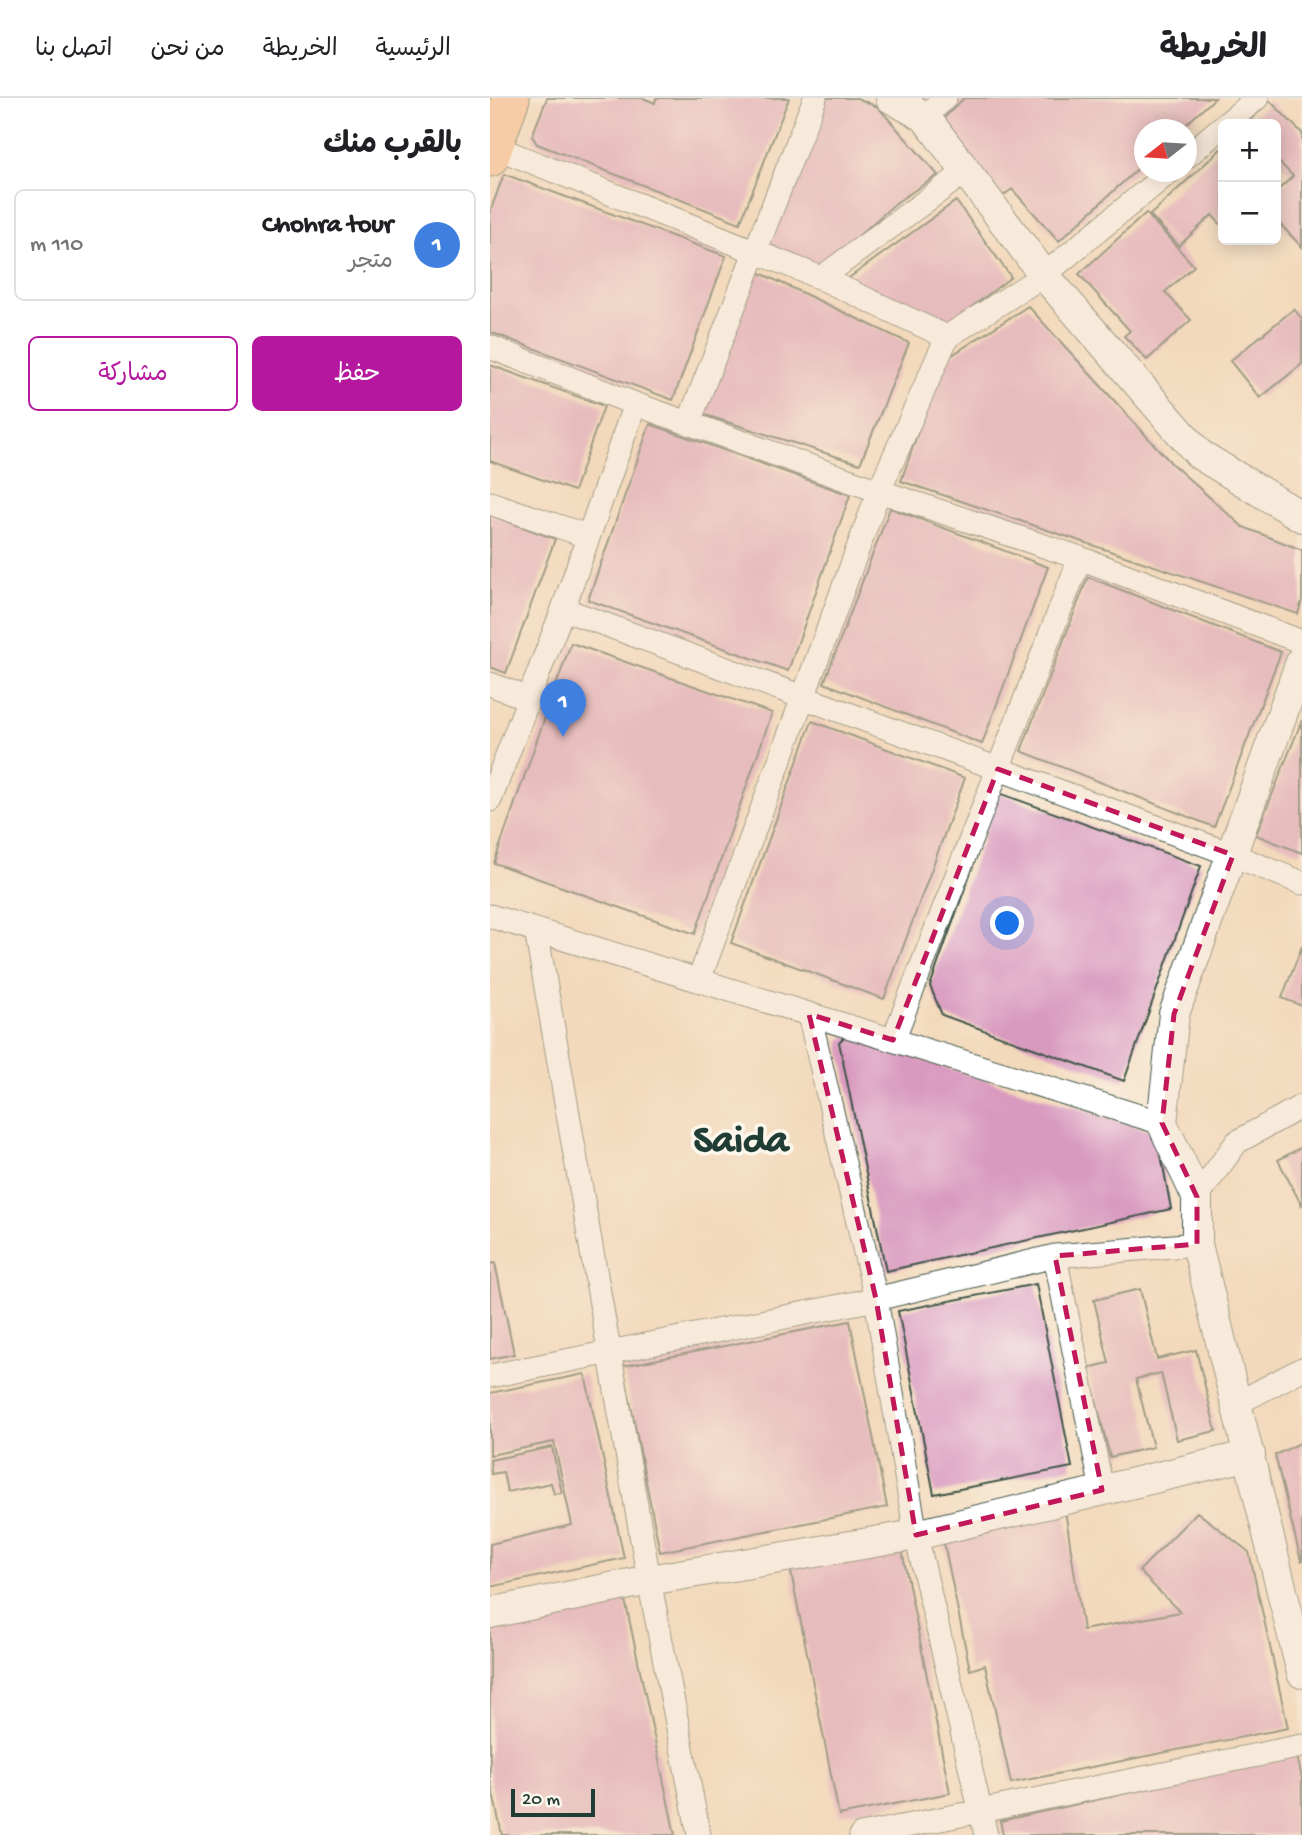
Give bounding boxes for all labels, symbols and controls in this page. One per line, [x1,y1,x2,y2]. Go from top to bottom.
text: الخريطة [1160,32,1267,70]
text: اتصل بنا [35,36,112,65]
text: من نحن [150,36,225,65]
text: الخريطة [263,36,338,65]
text: الرئيسية [376,36,451,65]
north arrow [1134,119,1197,182]
map controls [1218,119,1281,245]
button: + [1218,119,1281,182]
text: بالقرب منك [323,129,462,164]
button: − [1218,182,1281,245]
text: Chohra tour [262,211,393,242]
text: 110 m [30,232,83,259]
text: 1 [432,232,442,259]
text: متجر [348,249,393,276]
button: مشاركة [28,336,238,411]
button: حفظ [252,336,462,411]
pin: 1 [540,679,586,737]
your location [990,906,1024,940]
district label: Saida [693,1119,790,1166]
scale bar [511,1786,595,1818]
text: 20 m [522,1789,560,1812]

